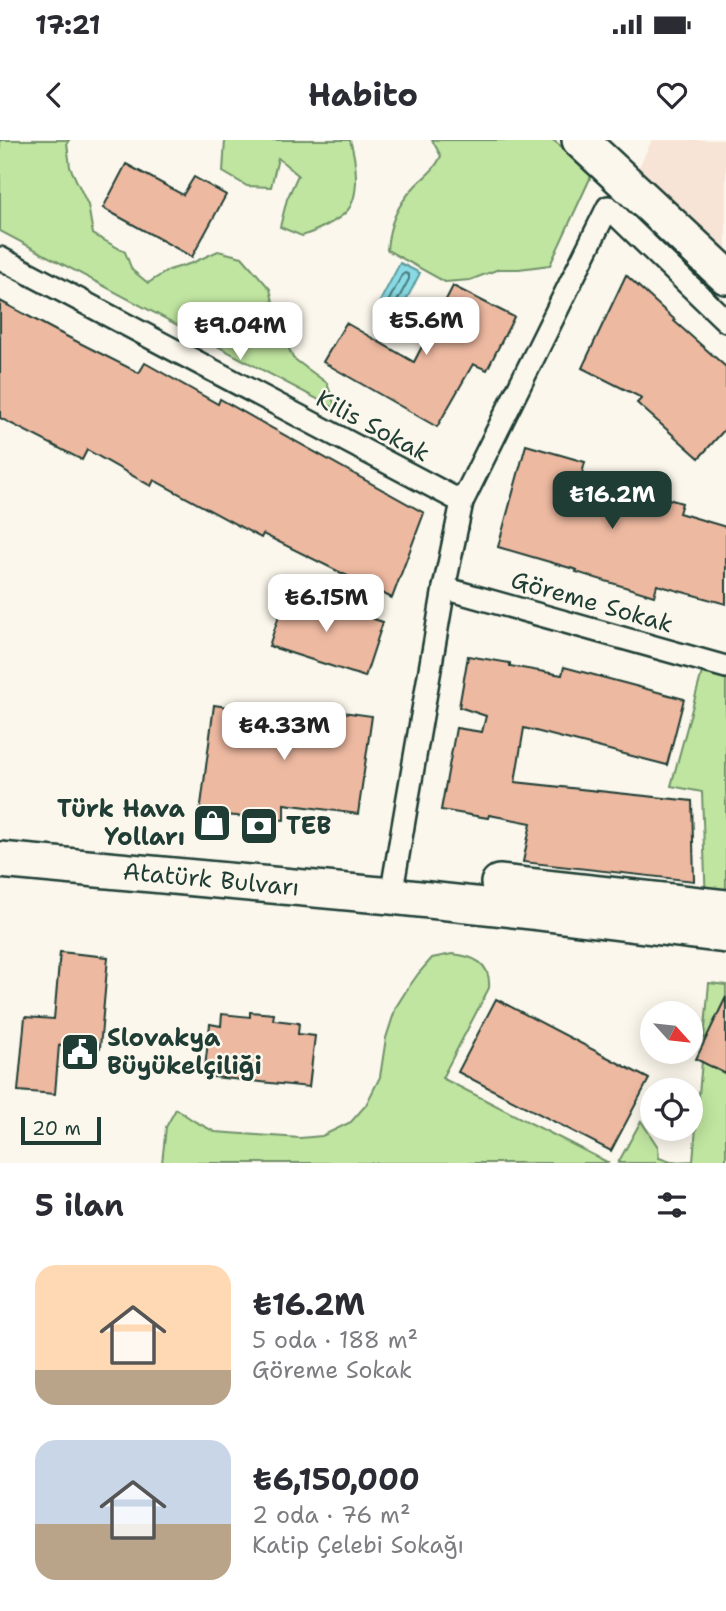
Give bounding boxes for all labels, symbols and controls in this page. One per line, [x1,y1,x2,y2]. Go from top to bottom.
text: 17:21 [35,7,101,42]
text: Habito [308,73,418,116]
icon: back [35,76,73,114]
icon: heart [653,76,691,114]
pin: ₺5.6M [377,298,475,357]
pin: ₺9.04M [183,302,297,362]
text: ₺5.6M [388,305,464,335]
text: ₺9.04M [194,310,286,340]
street label: Kilis Sokak [311,383,435,469]
pin: ₺16.2M [555,472,669,531]
text: ₺16.2M [569,479,655,509]
street label: Göreme Sokak [507,564,677,640]
pin: ₺6.15M [269,574,383,634]
text: ₺6.15M [284,582,368,612]
pin: ₺4.33M [227,702,341,762]
text: ₺4.33M [238,710,330,740]
place label: Türk Hava Yolları [57,793,186,853]
shop icon: Türk Hava Yolları [191,802,233,844]
bank icon: TEB [238,805,280,847]
place label: TEB [286,810,331,842]
street label: Atatürk Bulvarı [121,855,301,903]
north arrow [640,1001,704,1064]
map controls [640,1001,703,1141]
place label: Slovakya Büyükelçiliği [107,1022,262,1082]
public building icon: Slovakya Büyükelçiliği [59,1031,101,1073]
button: locate [640,1078,703,1141]
scale bar [21,1114,102,1146]
text: 20 m [32,1116,81,1141]
text: 5 ilan [35,1185,124,1226]
icon: filters [653,1186,691,1224]
text: ₺16.2M [252,1284,365,1325]
icon: home [91,1293,175,1377]
text: 5 oda · 188 m² [252,1325,418,1355]
text: Göreme Sokak [252,1355,412,1385]
text: ₺6,150,000 [252,1459,420,1500]
icon: home [91,1468,175,1552]
text: 2 oda · 76 m² [252,1500,411,1530]
text: Katip Çelebi Sokağı [252,1530,464,1560]

